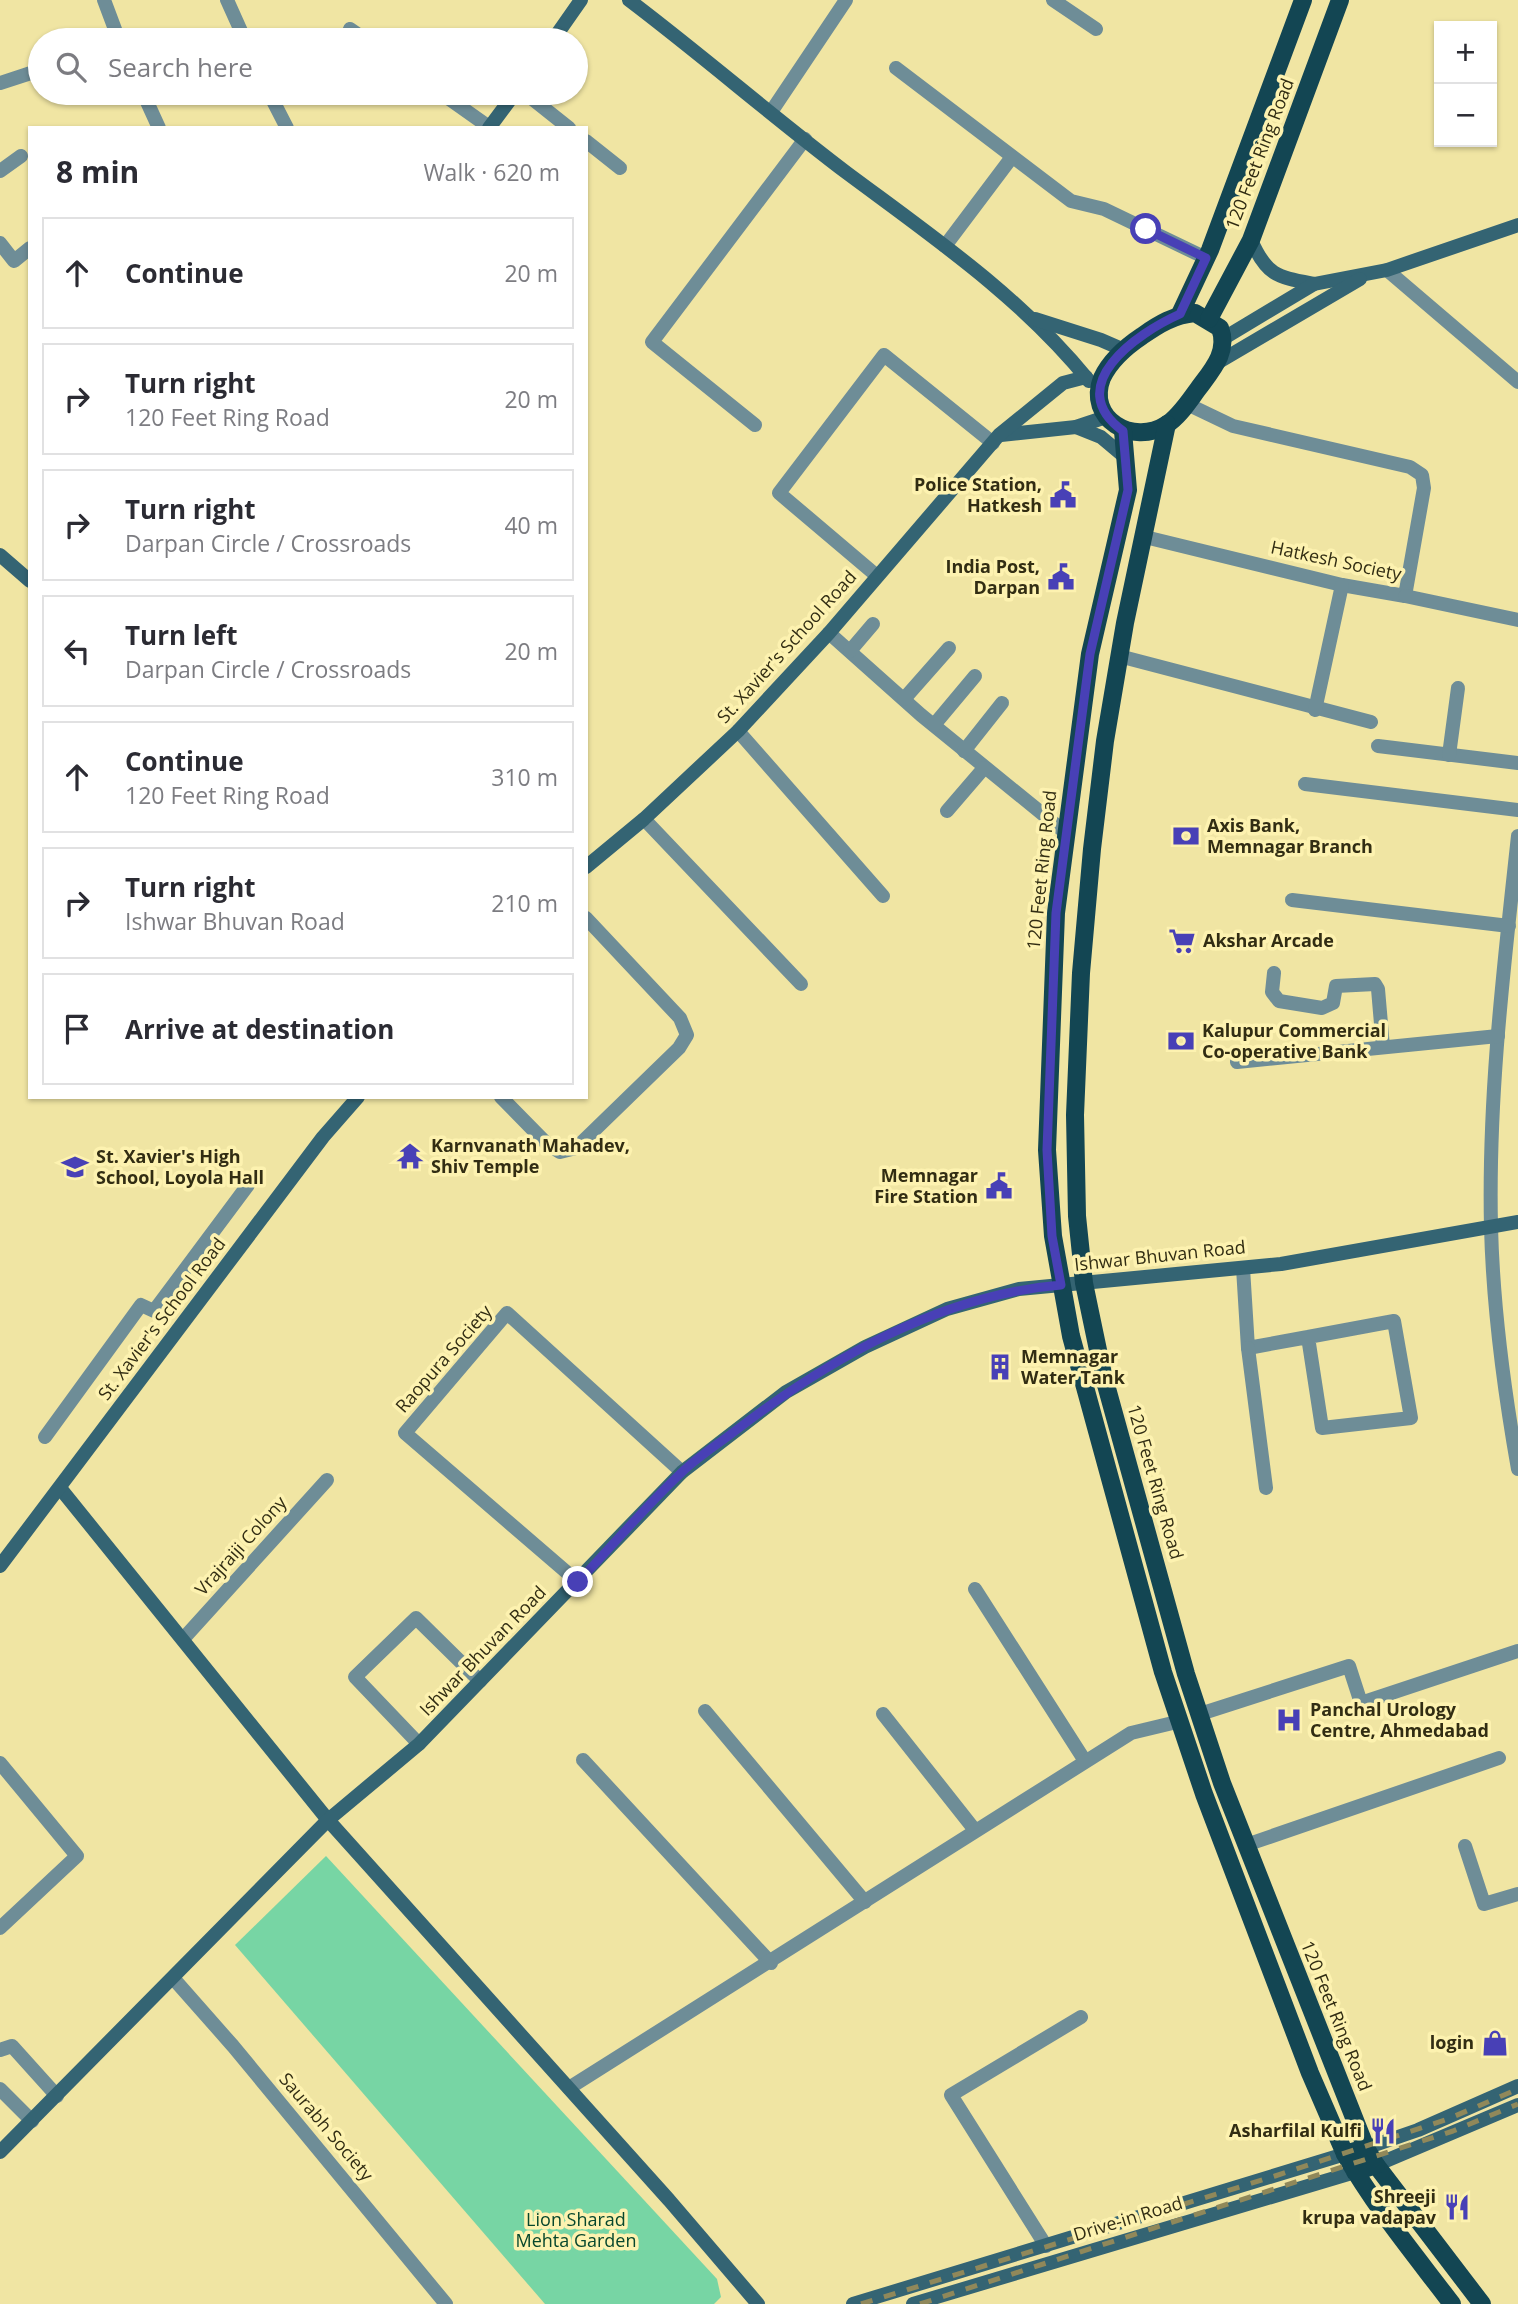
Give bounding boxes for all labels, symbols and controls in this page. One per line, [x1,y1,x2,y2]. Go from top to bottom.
map controls [1434,21,1497,147]
button: + [1434,21,1497,84]
search box [28,28,588,105]
icon: search [52,48,90,86]
text: Search here [108,49,253,85]
street label: 120 Feet Ring Road [1219,75,1299,233]
button: − [1434,84,1497,147]
text: 8 min [56,151,139,192]
text: Walk · 620 m [423,156,560,188]
route start [1130,213,1161,244]
icon: ahead [58,254,96,292]
text: Continue [125,255,244,291]
text: 20 m [504,257,558,289]
text: Turn right [125,365,256,401]
icon: right [58,380,96,418]
text: 20 m [504,383,558,415]
text: 120 Feet Ring Road [125,401,330,433]
place label: Police Station, Hatkesh [914,472,1042,517]
public building icon: Police Station, Hatkesh [1048,480,1078,510]
text: Turn right [125,491,256,527]
icon: right [58,506,96,544]
text: 40 m [504,509,558,541]
text: Darpan Circle / Crossroads [125,527,411,559]
street label: Hatkesh Society [1269,534,1405,586]
place label: India Post, Darpan [945,554,1040,599]
public building icon: India Post, Darpan [1046,562,1076,592]
street label: St. Xavier's School Road [711,565,861,728]
text: Turn left [125,617,237,653]
icon: left [58,632,96,670]
text: 20 m [504,635,558,667]
text: Darpan Circle / Crossroads [125,653,411,685]
text: Continue [125,743,244,779]
icon: ahead [58,758,96,796]
text: 310 m [491,761,558,793]
text: 120 Feet Ring Road [125,779,330,811]
street label: 120 Feet Ring Road [1021,789,1061,951]
place label: Axis Bank, Memnagar Branch [1207,813,1373,858]
bank icon: Axis Bank, Memnagar Branch [1171,821,1201,851]
text: Turn right [125,869,256,905]
icon: right [58,884,96,922]
text: 210 m [491,887,558,919]
text: Ishwar Bhuvan Road [125,905,345,937]
supermarket icon: Akshar Arcade [1167,926,1197,956]
place label: Akshar Arcade [1203,928,1334,952]
icon: arrive [58,1010,96,1048]
text: Arrive at destination [125,1011,394,1047]
place label: Kalupur Commercial Co-operative Bank [1202,1018,1386,1063]
bank icon: Kalupur Commercial Co-operative Bank [1166,1026,1196,1056]
place label: Karnvanath Mahadev, Shiv Temple [431,1133,630,1178]
temple icon: Karnvanath Mahadev, Shiv Temple [395,1141,425,1171]
place label: St. Xavier's High School, Loyola Hall [96,1144,264,1189]
school or university icon: St. Xavier's High School, Loyola Hall [60,1152,90,1182]
place label: Memnagar Fire Station [874,1163,978,1208]
public building icon: Memnagar Fire Station [984,1171,1014,1201]
street label: St. Xavier's School Road [92,1232,230,1405]
street label: Ishwar Bhuvan Road [1073,1234,1247,1276]
street label: Raopura Society [390,1299,497,1417]
place label: Memnagar Water Tank [1021,1344,1126,1389]
building icon: Memnagar Water Tank [985,1352,1015,1382]
street label: 120 Feet Ring Road [1122,1401,1190,1562]
street label: Vrajraiji Colony [189,1490,292,1600]
route end [562,1566,593,1597]
street label: Ishwar Bhuvan Road [414,1580,551,1721]
place label: Panchal Urology Centre, Ahmedabad [1310,1697,1489,1742]
hospital icon: Panchal Urology Centre, Ahmedabad [1274,1705,1304,1735]
street label: 120 Feet Ring Road [1296,1937,1378,2094]
shop icon: login [1480,2028,1510,2058]
place label: login [1430,2030,1474,2054]
street label: Saurabh Society [274,2067,380,2186]
restaurant icon: Asharfilal Kulfi [1368,2116,1398,2146]
place label: Asharfilal Kulfi [1229,2118,1362,2142]
place label: Shreeji krupa vadapav [1302,2184,1437,2229]
street label: Drive-in Road [1070,2190,1185,2246]
restaurant icon: Shreeji krupa vadapav [1442,2192,1472,2222]
park label: Lion Sharad Mehta Garden [515,2207,637,2252]

